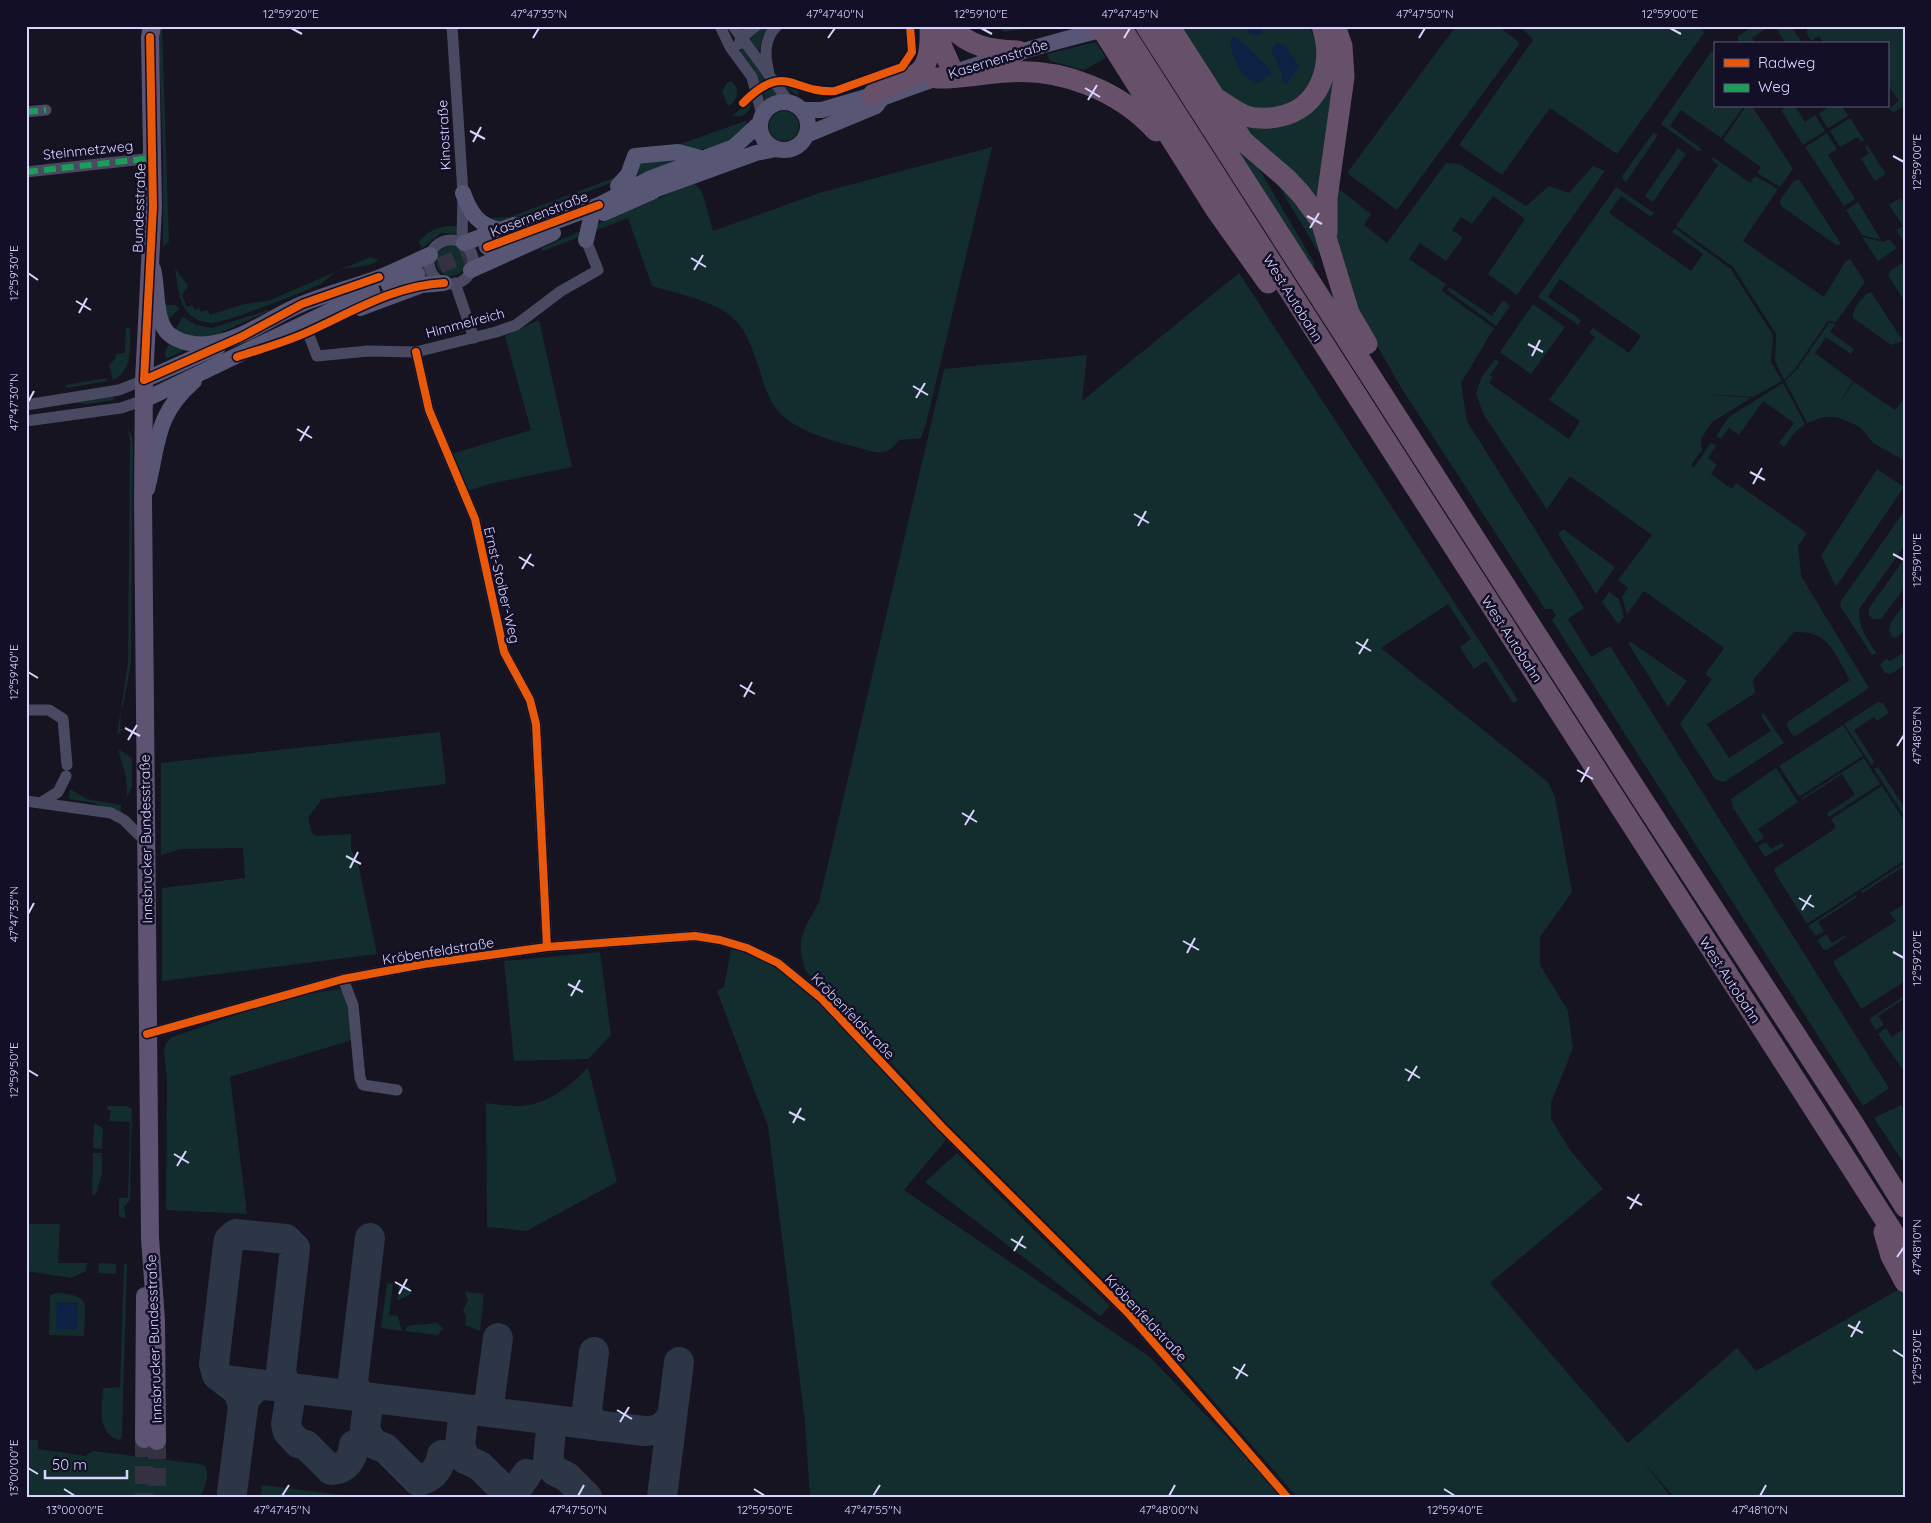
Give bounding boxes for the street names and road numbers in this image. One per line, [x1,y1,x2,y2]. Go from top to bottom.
street label: Kasernenstraße [946,35,1050,83]
street label: Kinostraße [433,99,455,171]
street label: Steinmetzweg [42,136,134,164]
street label: Bundesstraße [128,163,150,253]
street label: Kasernenstraße [488,187,591,241]
street label: West Autobahn [1259,251,1327,345]
street label: Himmelreich [424,304,506,342]
street label: Ernst-Stoiber-Weg [480,525,524,645]
street label: West Autobahn [1477,592,1547,686]
street label: Innsbrucker Bundesstraße [136,754,156,924]
street label: Kröbenfeldstraße [381,933,495,969]
street label: West Autobahn [1695,933,1765,1027]
street label: Kröbenfeldstraße [807,969,899,1063]
street label: Innsbrucker Bundesstraße [142,1254,166,1424]
street label: Kröbenfeldstraße [1101,1271,1191,1366]

